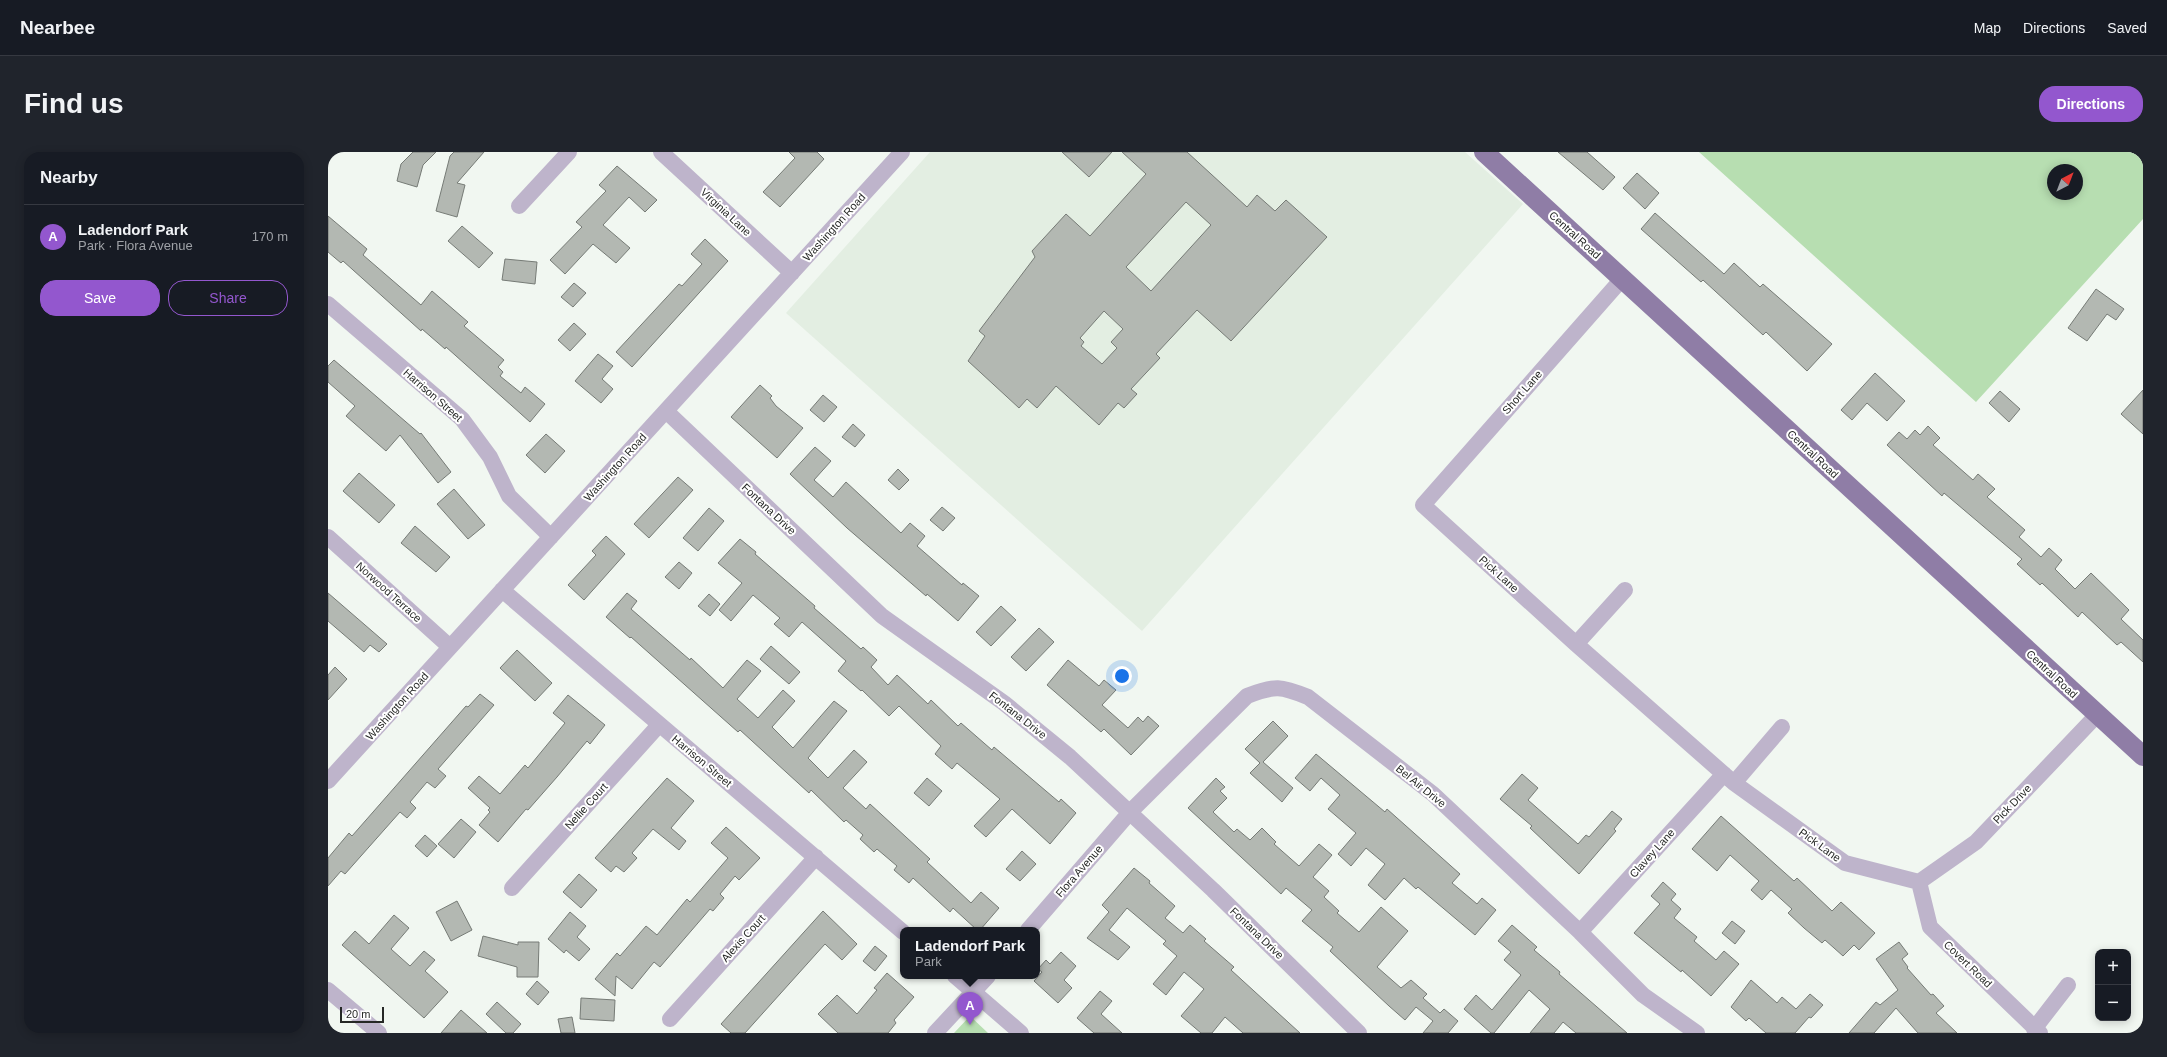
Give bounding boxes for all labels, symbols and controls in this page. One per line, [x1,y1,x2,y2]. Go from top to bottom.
text: Nearbee [20,17,95,38]
text: Map [1974,20,2001,36]
text: Directions [2023,20,2085,36]
text: Saved [2107,20,2147,36]
button: Directions [2039,86,2143,122]
text: Find us [24,88,124,119]
north arrow [2047,164,2083,200]
text: Nearby [40,168,98,187]
street label: Virginia Lane [698,186,754,238]
street label: Washington Road [800,191,868,263]
street label: Central Road [1547,209,1603,261]
text: Ladendorf Park [78,221,188,238]
text: A [48,229,58,244]
text: 170 m [252,229,288,244]
text: Park · Flora Avenue [78,238,193,253]
button: Save [40,280,160,316]
button: Share [168,280,288,316]
street label: Harrison Street [401,366,465,424]
street label: Short Lane [1500,368,1544,416]
street label: Central Road [1785,428,1841,480]
street label: Washington Road [581,431,649,503]
street label: Fontana Drive [740,481,798,537]
street label: Pick Lane [1477,553,1521,595]
street label: Norwood Terrace [354,560,424,624]
street label: Central Road [2024,648,2080,700]
your location [1112,666,1132,686]
street label: Washington Road [363,670,431,742]
street label: Fontana Drive [987,689,1049,741]
street label: Harrison Street [670,733,734,789]
street label: Bel Air Drive [1394,762,1448,810]
street label: Nellie Court [562,781,610,831]
street label: Pick Drive [1990,782,2034,826]
street label: Clavey Lane [1627,826,1677,880]
street label: Pick Lane [1797,826,1843,864]
street label: Flora Avenue [1053,843,1105,899]
street label: Fontana Drive [1228,905,1286,961]
street label: Alexis Court [719,912,767,964]
popup [900,927,1040,979]
text: Ladendorf Park [915,937,1025,954]
street label: Covert Road [1942,938,1994,990]
map controls [2095,949,2131,1021]
button: + [2095,949,2131,985]
text: Park [915,954,942,969]
button: − [2095,985,2131,1021]
pin: A [957,992,983,1025]
scale bar [340,1005,384,1024]
text: 20 m [346,1008,370,1020]

